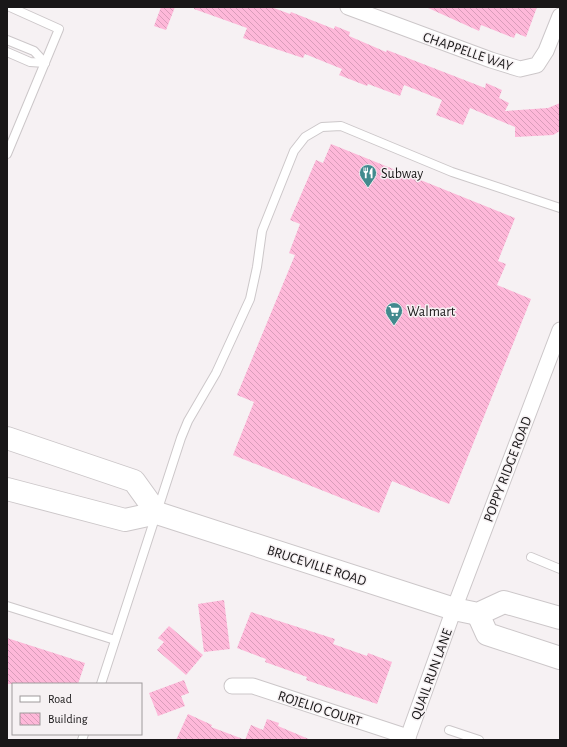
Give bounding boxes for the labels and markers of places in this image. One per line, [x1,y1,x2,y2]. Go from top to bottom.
restaurant icon: Subway [358,163,378,188]
place label: Subway [381,167,423,181]
supermarket icon: Walmart [384,301,404,326]
place label: Walmart [407,305,456,319]

